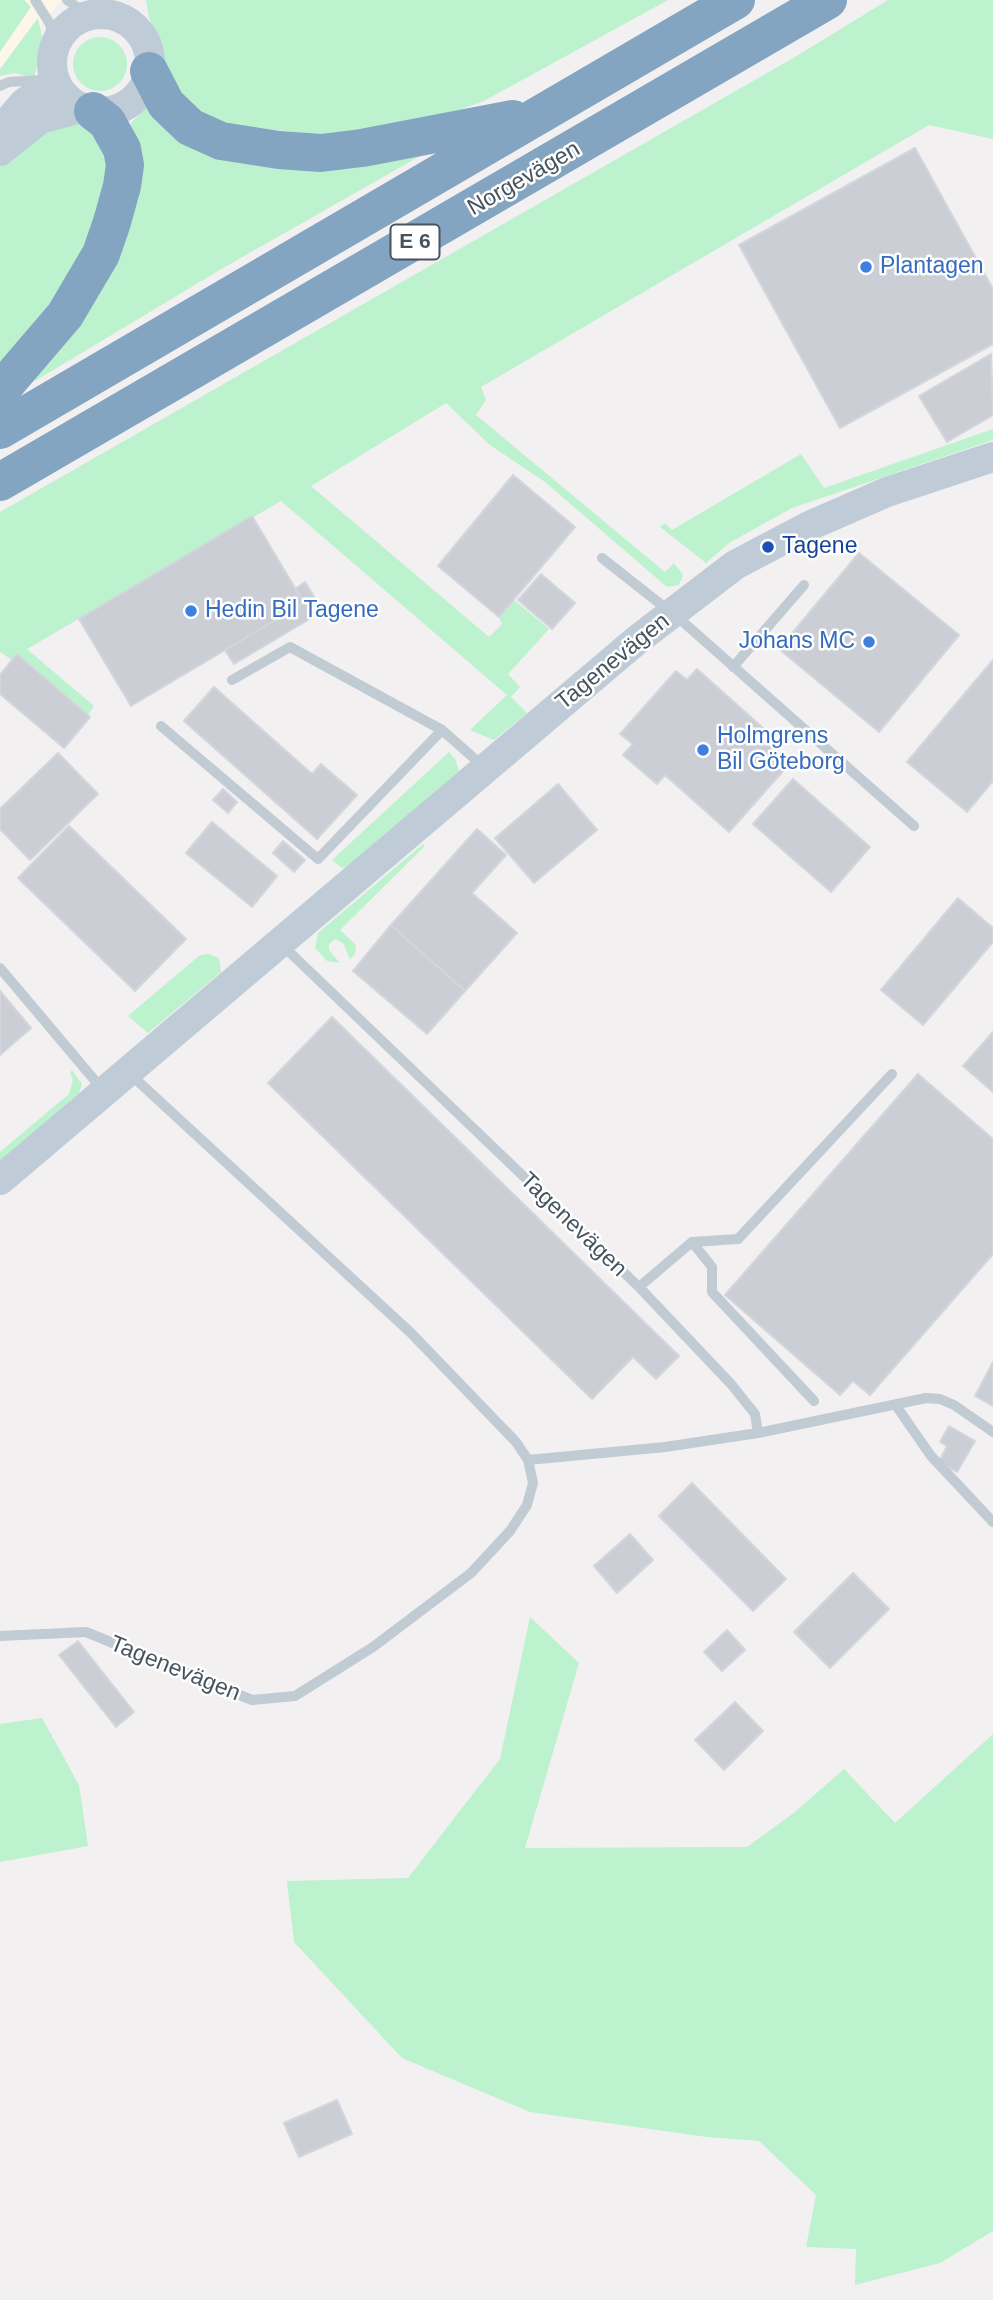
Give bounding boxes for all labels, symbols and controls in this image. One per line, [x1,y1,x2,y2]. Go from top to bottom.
street label: Norgevägen [463,136,585,222]
road number: E 6 [390,224,440,260]
place label: Plantagen [880,253,984,281]
marker: Plantagen [858,259,874,275]
place label: Tagene [782,533,857,561]
marker: Tagene [760,539,776,555]
place label: Hedin Bil Tagene [205,597,379,625]
marker: Hedin Bil Tagene [183,603,199,619]
street label: Tagenevägen [551,608,675,716]
place label: Johans MC [739,628,855,656]
marker: Johans MC [861,634,877,650]
place label: Holmgrens Bil Göteborg [717,723,845,777]
marker: Holmgrens Bil Göteborg [695,742,711,758]
street label: Tagenevägen [514,1167,632,1283]
street label: Tagenevägen [106,1630,244,1708]

